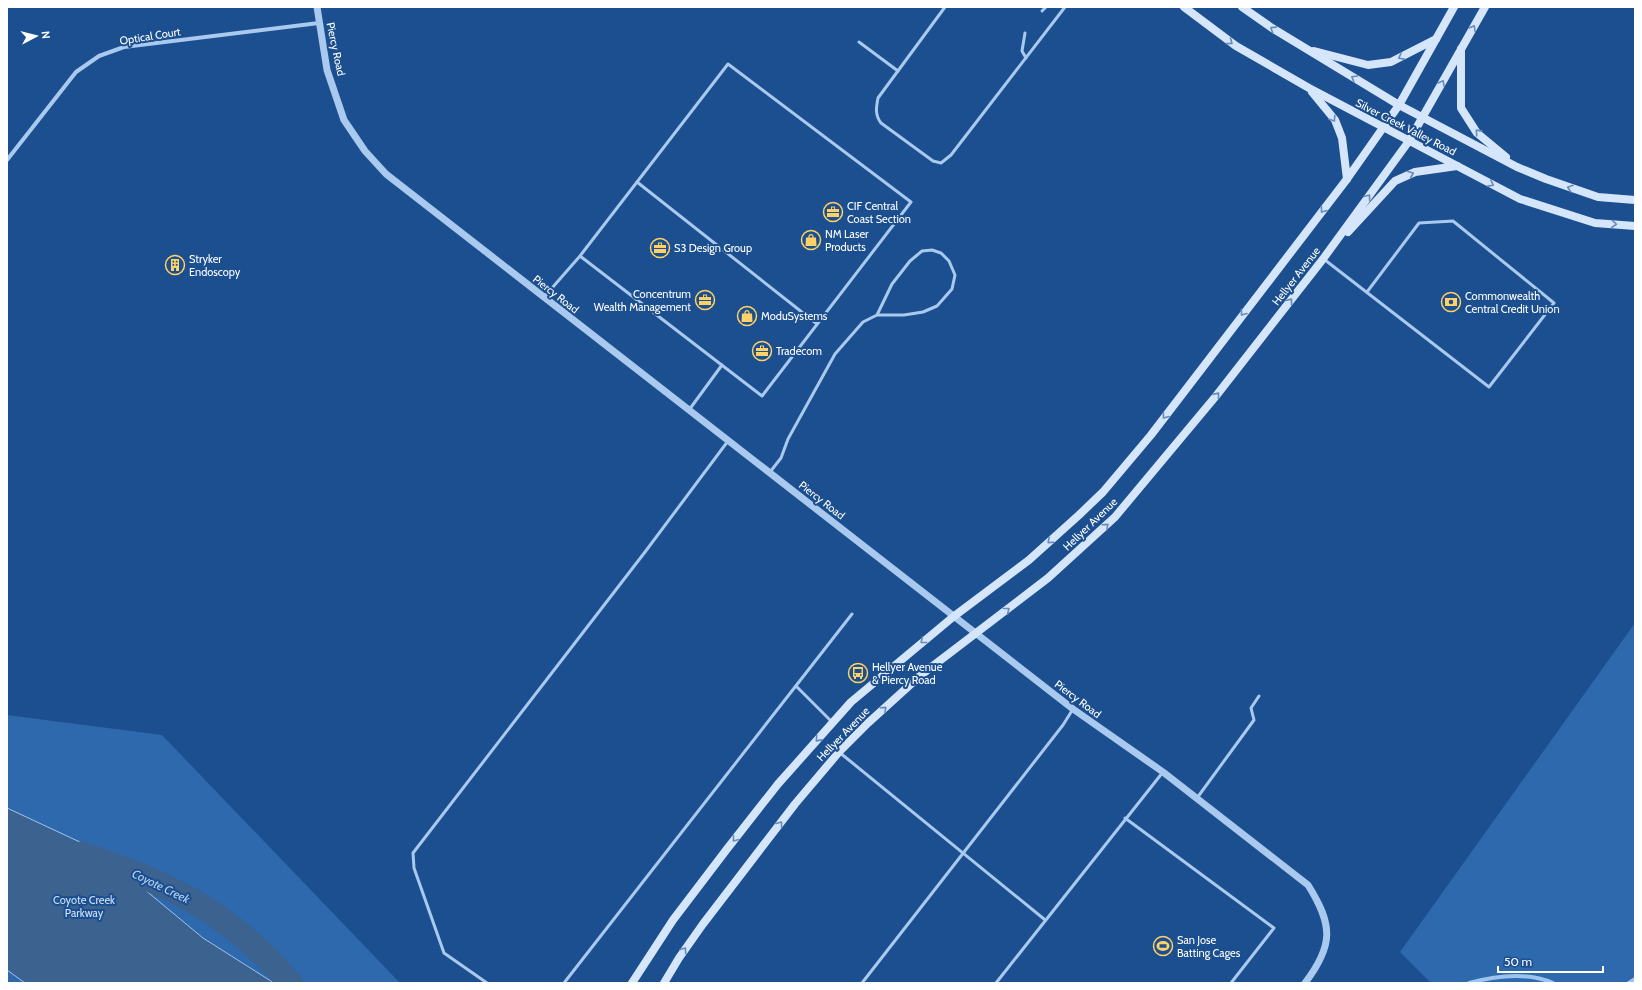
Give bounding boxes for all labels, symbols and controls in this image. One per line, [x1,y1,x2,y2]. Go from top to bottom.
north arrow [16,16,56,56]
street label: Piercy Road [323,21,349,77]
street label: Optical Court [119,24,182,48]
one-way arrow [1469,25,1476,32]
one-way arrow [1270,26,1277,34]
text: N [39,30,53,39]
one-way arrow [1226,37,1233,44]
one-way arrow [1398,52,1406,59]
one-way arrow [1351,75,1358,82]
one-way arrow [1438,80,1445,87]
street label: Silver Creek Valley Road [1353,96,1459,158]
one-way arrow [1328,114,1335,121]
one-way arrow [1475,129,1482,137]
one-way arrow [1406,171,1414,179]
one-way arrow [1487,179,1494,187]
one-way arrow [1566,184,1573,192]
one-way arrow [1363,194,1370,201]
place label: CIF Central Coast Section [847,199,911,226]
office icon: CIF Central Coast Section [822,201,844,223]
one-way arrow [1320,205,1327,212]
one-way arrow [1611,220,1617,229]
place label: NM Laser Products [825,227,869,254]
shop icon: NM Laser Products [800,229,822,251]
office icon: S3 Design Group [649,237,671,259]
place label: S3 Design Group [674,241,752,255]
street label: Hellyer Avenue [1269,244,1323,308]
place label: Stryker Endoscopy [189,252,241,279]
building icon: Stryker Endoscopy [164,254,186,276]
street label: Piercy Road [530,272,582,316]
place label: Concentrum Wealth Management [594,287,691,314]
office icon: Concentrum Wealth Management [694,289,716,311]
place label: Commonwealth Central Credit Union [1465,289,1560,316]
bank icon: Commonwealth Central Credit Union [1440,291,1462,313]
one-way arrow [1286,298,1293,305]
shop icon: ModuSystems [736,305,758,327]
one-way arrow [1241,308,1248,315]
place label: ModuSystems [761,309,828,323]
office icon: Tradecom [751,340,773,362]
place label: Tradecom [776,344,822,358]
one-way arrow [1212,392,1219,399]
one-way arrow [1163,412,1170,419]
street label: Piercy Road [796,478,848,522]
street label: Hellyer Avenue [1060,494,1120,553]
one-way arrow [1101,523,1109,530]
one-way arrow [1047,537,1055,544]
one-way arrow [1002,607,1009,614]
one-way arrow [920,637,928,644]
place label: Hellyer Avenue & Piercy Road [872,660,943,687]
bus stop icon: Hellyer Avenue & Piercy Road [847,662,869,684]
street label: Piercy Road [1052,677,1104,721]
street label: Hellyer Avenue [814,704,873,764]
one-way arrow [879,707,886,714]
one-way arrow [815,734,822,742]
one-way arrow [775,821,782,828]
one-way arrow [733,835,740,842]
water label: Coyote Creek [130,866,193,907]
park label: Coyote Creek Parkway [53,893,115,920]
place label: San Jose Batting Cages [1177,933,1241,960]
sports icon: San Jose Batting Cages [1152,935,1174,957]
one-way arrow [680,947,687,954]
scale bar [1498,948,1603,974]
text: 50 m [1504,954,1532,969]

